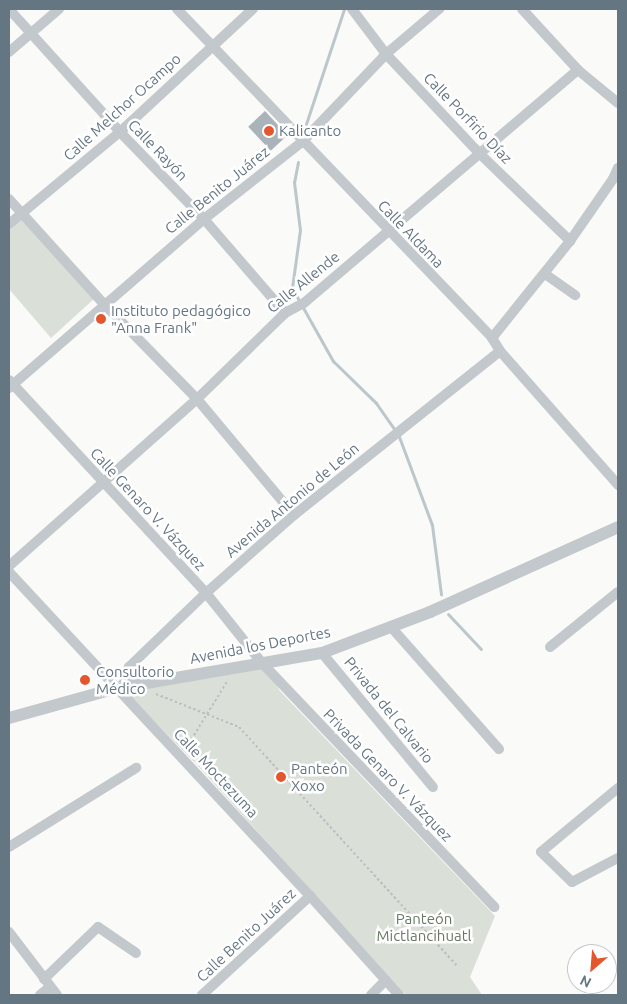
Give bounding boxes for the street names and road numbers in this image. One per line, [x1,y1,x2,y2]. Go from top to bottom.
street label: Calle Melchor Ocampo [60,49,184,165]
street label: Calle Porfirio Díaz [420,69,516,167]
street label: Calle Rayón [124,116,192,184]
street label: Calle Benito Juárez [161,142,273,238]
street label: Calle Aldama [374,196,448,272]
street label: Calle Allende [263,247,343,317]
street label: Avenida Antonio de León [222,439,362,561]
street label: Calle Genaro V. Vázquez [87,444,209,574]
street label: Avenida los Deportes [188,623,332,667]
street label: Privada del Calvario [341,653,437,767]
street label: Privada Genaro V. Vázquez [320,705,456,845]
street label: Calle Moctezuma [170,725,262,821]
street label: Calle Benito Juárez [193,884,299,986]

